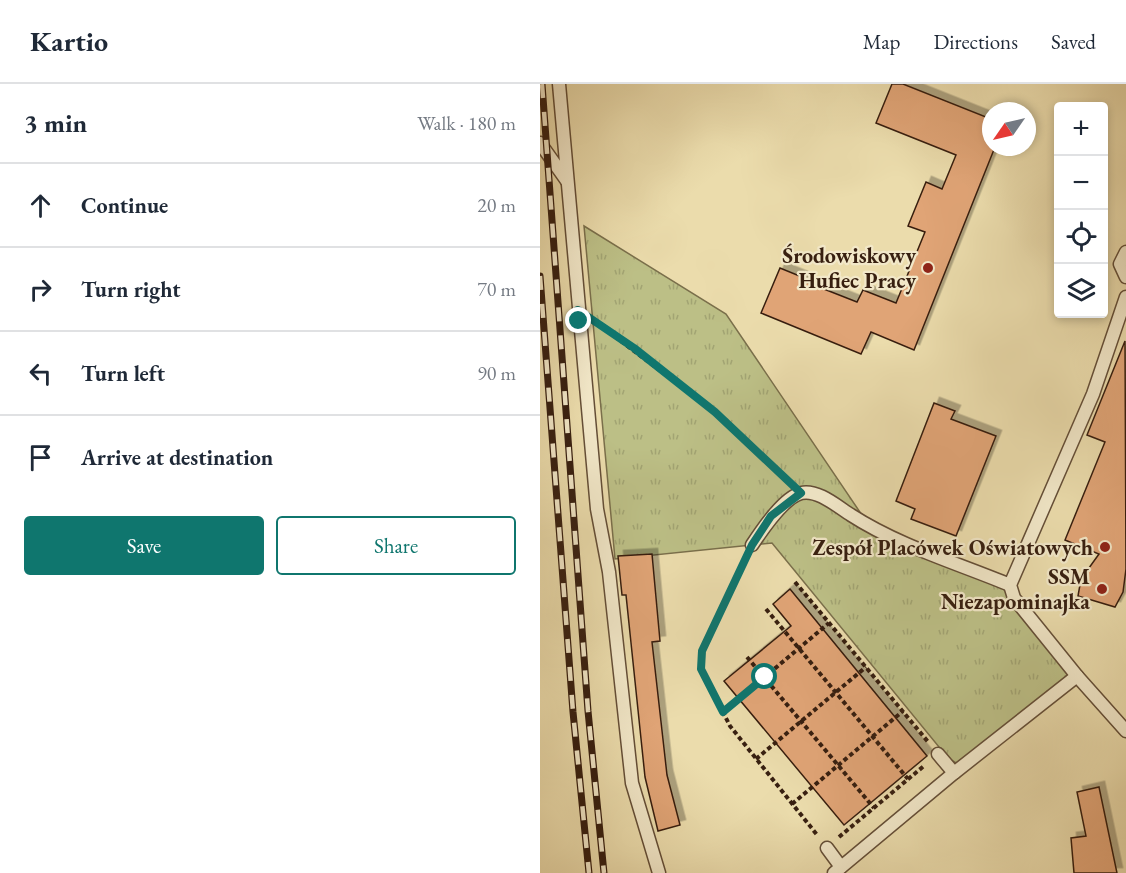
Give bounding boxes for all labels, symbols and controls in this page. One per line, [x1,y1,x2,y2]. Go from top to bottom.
text: Kartio [30,23,108,59]
text: Map [863,28,900,55]
text: Directions [933,28,1018,55]
text: Saved [1051,28,1096,55]
north arrow [982,102,1036,156]
map controls [1054,102,1108,318]
button: + [1054,102,1108,156]
text: 3 min [24,106,87,140]
text: Walk · 180 m [417,110,516,136]
button: − [1054,156,1108,210]
icon: ahead [24,189,57,222]
text: Continue [81,191,168,220]
text: 20 m [477,192,516,218]
button: locate [1054,210,1108,264]
place label: Środowiskowy Hufiec Pracy [782,241,916,295]
marker: Środowiskowy Hufiec Pracy [921,261,935,275]
button: layers [1054,264,1108,318]
icon: right [24,273,57,306]
text: Turn right [81,275,180,304]
text: 70 m [477,276,516,302]
route end [565,307,591,333]
icon: left [24,357,57,390]
text: Turn left [81,359,165,388]
text: 90 m [477,360,516,386]
icon: arrive [24,441,57,474]
text: Arrive at destination [81,443,273,472]
button: Save [24,516,264,575]
button: Share [276,516,516,575]
place label: Zespół Placówek Oświatowych [813,533,1093,562]
marker: Zespół Placówek Oświatowych [1098,540,1112,554]
place label: SSM Niezapominajka [941,562,1090,616]
marker: SSM Niezapominajka [1095,582,1109,596]
route start [751,663,777,689]

